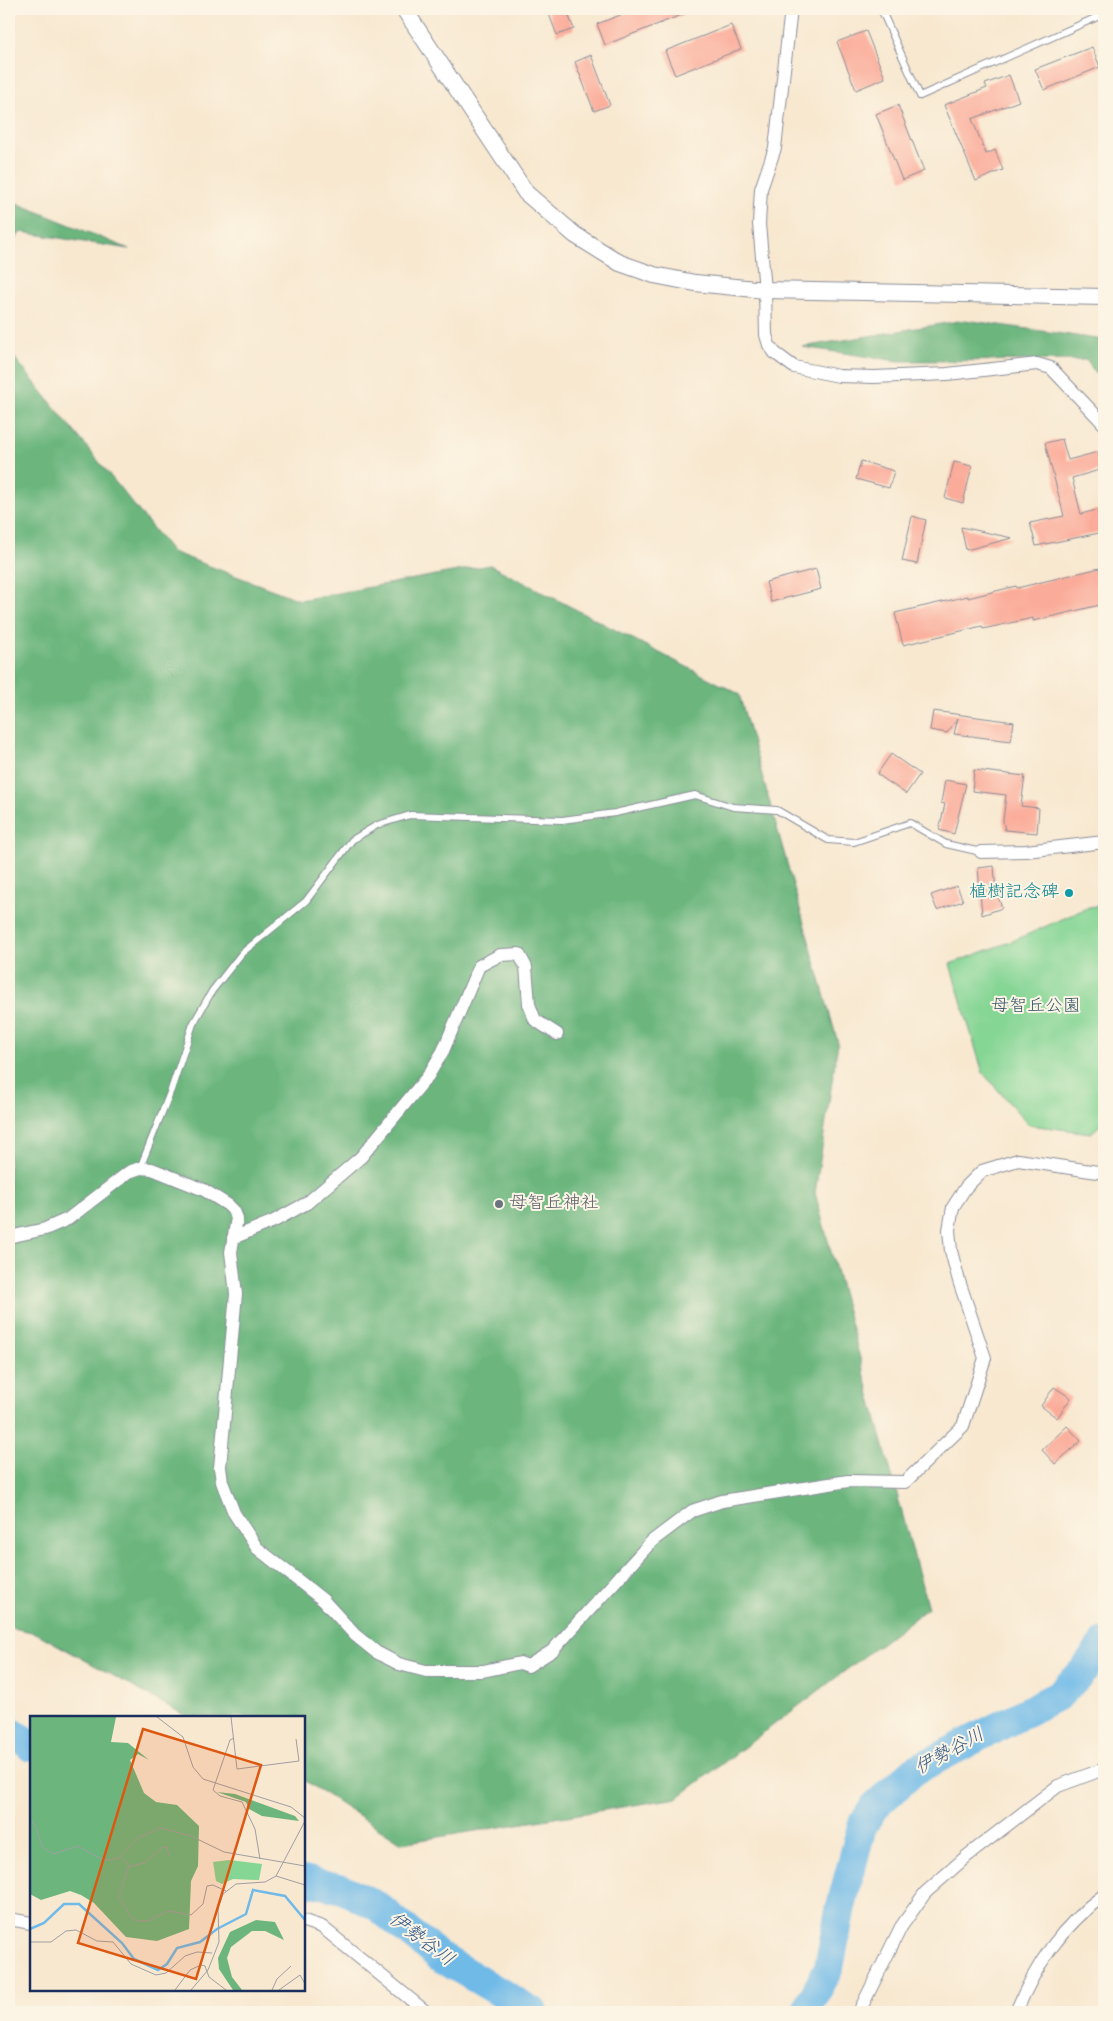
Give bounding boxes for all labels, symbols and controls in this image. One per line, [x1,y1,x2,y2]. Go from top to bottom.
place label: 植樹記念碑 [969,880,1059,906]
marker: 植樹記念碑 [1063,887,1075,899]
park label: 母智丘公園 [991,994,1081,1020]
place label: 母智丘神社 [509,1191,599,1217]
marker: 母智丘神社 [493,1198,505,1210]
inset map [30,1716,305,1991]
water label: 伊勢谷川 [910,1722,990,1782]
water label: 伊勢谷川 [383,1906,459,1974]

